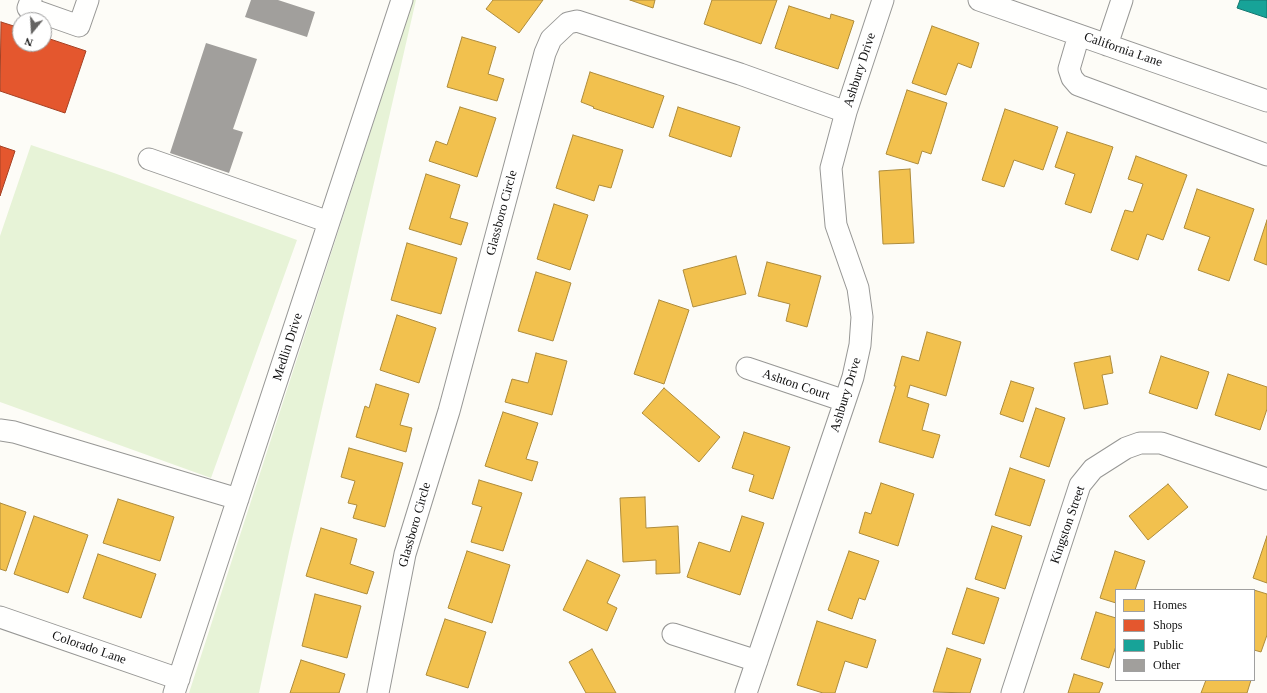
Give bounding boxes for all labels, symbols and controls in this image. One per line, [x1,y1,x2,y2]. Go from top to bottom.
north arrow [12,12,52,52]
street label: California Lane [1082,29,1164,71]
street label: Ashbury Drive [841,31,879,109]
text: N [23,36,34,49]
street label: Glassboro Circle [483,169,521,257]
street label: Medlin Drive [270,311,306,383]
street label: Ashbury Drive [827,356,865,434]
street label: Ashton Court [760,366,832,404]
street label: Glassboro Circle [395,481,435,569]
street label: Kingston Street [1047,484,1089,566]
legend [1115,589,1255,681]
text: Homes [1153,598,1187,612]
text: Shops [1153,618,1182,632]
street label: Colorado Lane [50,628,128,668]
text: Public [1153,638,1184,652]
text: Other [1153,658,1180,672]

